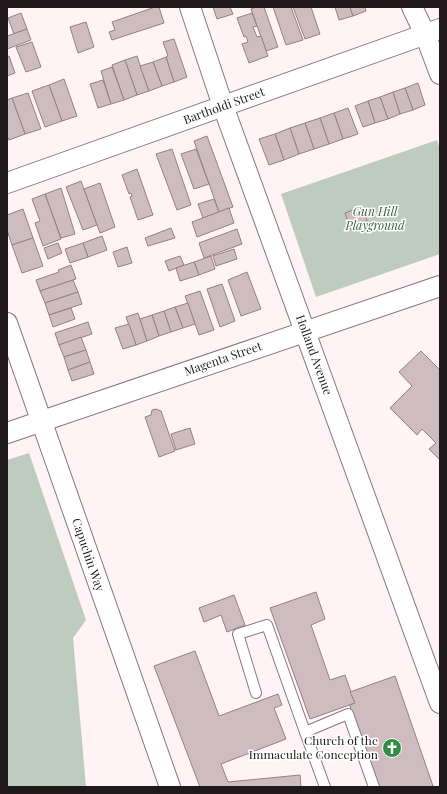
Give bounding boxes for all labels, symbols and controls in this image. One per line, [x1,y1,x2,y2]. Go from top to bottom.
street label: Bartholdi Street [181,83,267,127]
park label: Gun Hill Playground [345,203,405,233]
street label: Holland Avenue [293,312,337,397]
street label: Magenta Street [182,337,264,379]
street label: Capuchin Way [69,516,109,593]
place label: Church of the Immaculate Conception [249,732,378,762]
church icon: Church of the Immaculate Conception [381,737,403,759]

